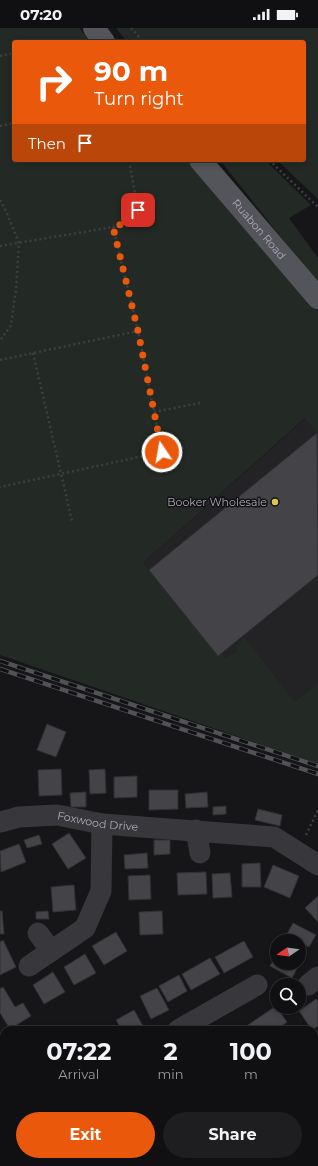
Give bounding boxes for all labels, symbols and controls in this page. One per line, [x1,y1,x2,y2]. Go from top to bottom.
text: 07:20 [20,5,62,24]
text: 90 m [94,54,168,88]
icon: right [28,56,80,108]
text: Turn right [94,88,184,110]
icon: arrive [74,132,96,154]
text: Then [28,134,66,153]
pin [121,193,155,227]
street label: Ruabon Road [229,196,289,262]
icon: arrive [127,199,149,221]
position arrow [141,431,183,473]
place label: Booker Wholesale [167,495,267,509]
marker: Booker Wholesale [270,497,280,507]
street label: Foxwood Drive [56,808,139,834]
north arrow [270,934,306,970]
map controls [270,934,306,1014]
button: search [270,978,306,1014]
text: 07:22 [46,1037,111,1066]
text: 2 [164,1037,178,1066]
text: 100 [230,1037,272,1066]
text: Arrival [58,1066,99,1082]
text: min [158,1066,184,1082]
text: m [244,1066,258,1082]
button: Exit [16,1112,155,1158]
button: Share [163,1112,302,1158]

